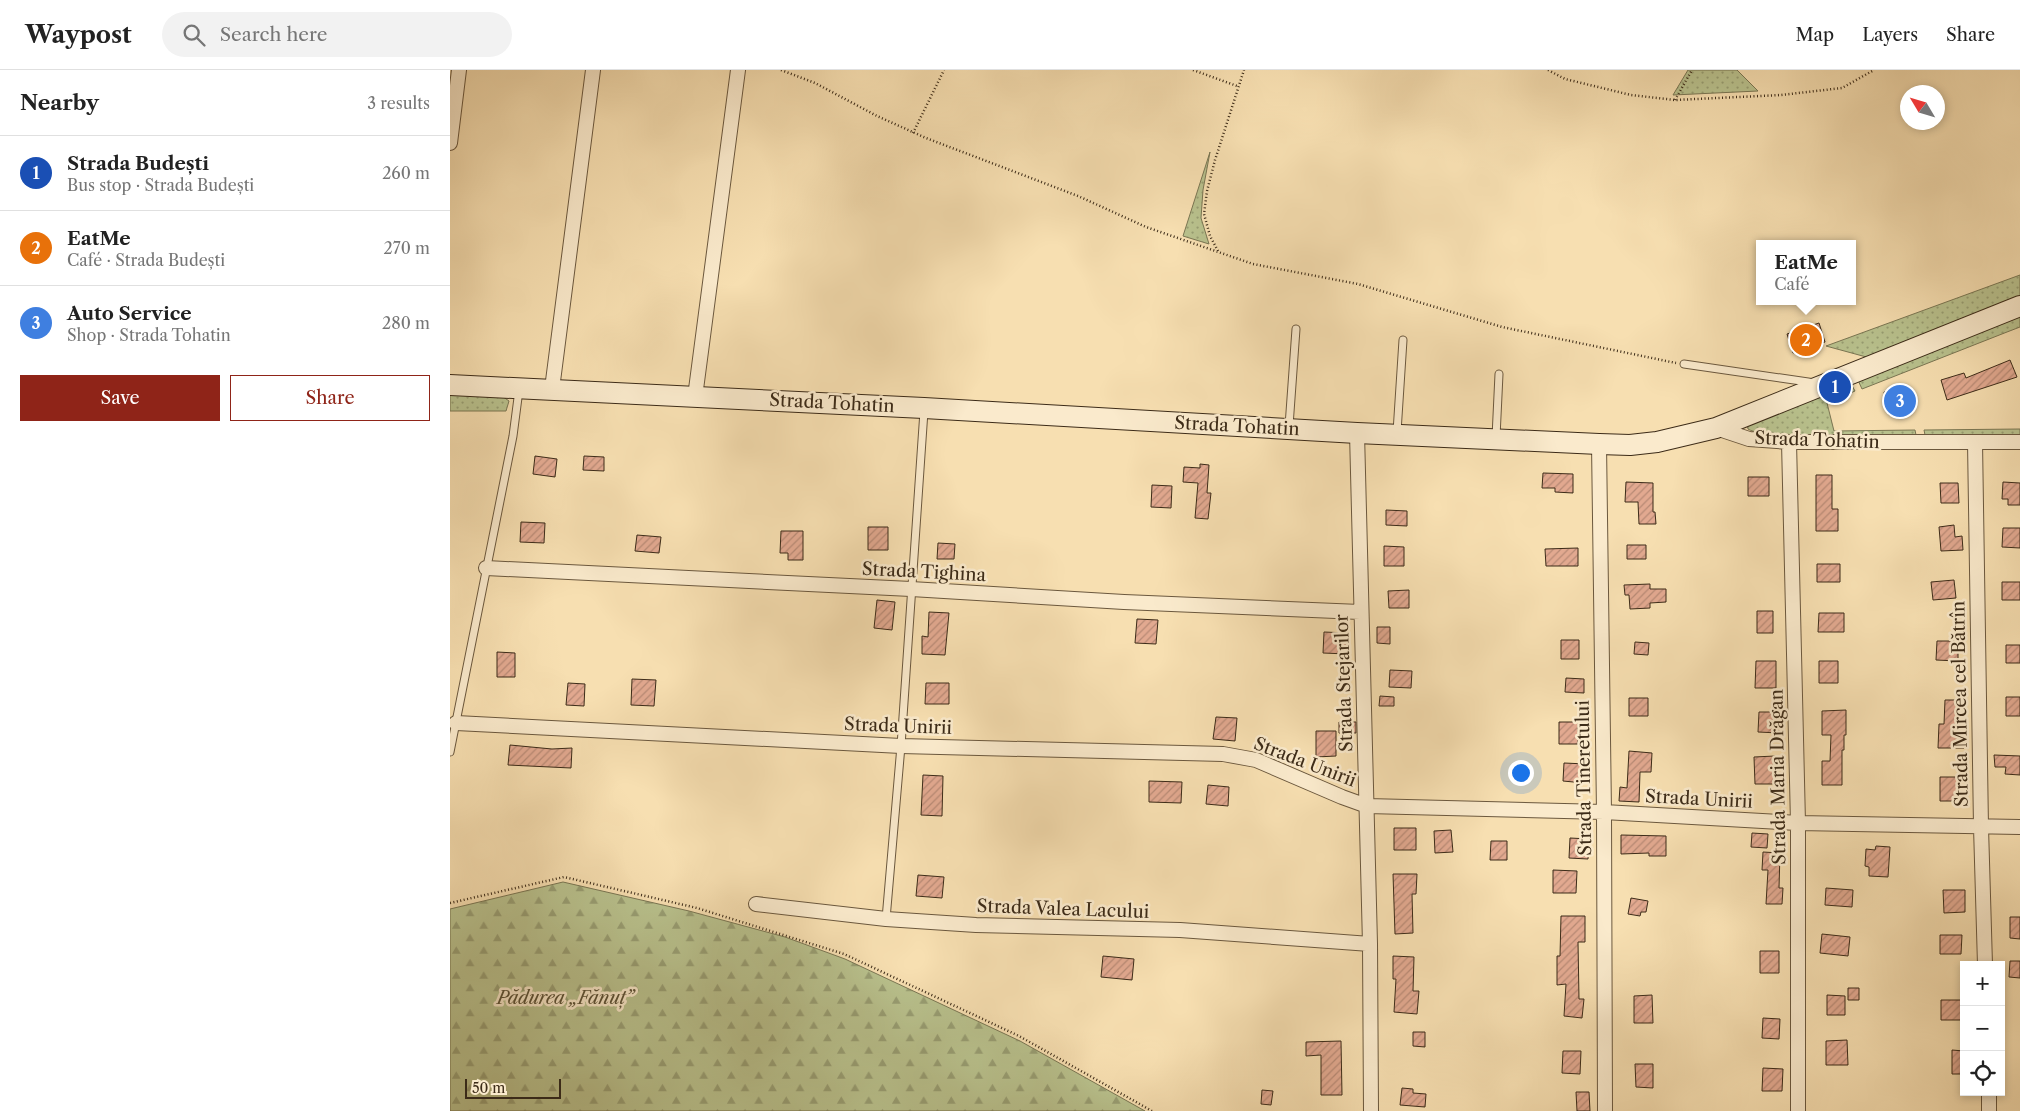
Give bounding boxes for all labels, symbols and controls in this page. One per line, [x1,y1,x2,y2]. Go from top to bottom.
search box [162,12,512,57]
text: Waypost [25,20,132,49]
icon: search [180,21,208,49]
text: Search here [220,23,327,46]
text: Map [1796,24,1834,46]
text: Layers [1862,24,1918,46]
text: Share [1946,24,1995,46]
north arrow [1900,85,1945,130]
text: Nearby [20,90,99,115]
text: 3 results [367,93,430,113]
text: Strada Budești [67,152,209,175]
text: 1 [32,163,40,183]
text: 260 m [382,163,430,183]
text: Bus stop · Strada Budești [67,175,254,195]
text: EatMe [67,227,130,250]
text: 2 [31,238,41,258]
text: 270 m [384,238,430,258]
popup [1756,240,1856,305]
text: Café · Strada Budești [67,250,225,270]
text: EatMe [1774,251,1838,274]
text: Café [1774,274,1810,294]
text: Auto Service [67,302,191,325]
text: 3 [31,313,41,333]
text: 280 m [382,313,430,333]
pin: 2 [1790,321,1822,359]
text: Shop · Strada Tohatin [67,325,231,345]
pin: 1 [1819,368,1851,406]
button: Save [20,375,220,421]
button: Share [230,375,430,421]
pin: 3 [1884,382,1916,420]
street label: Strada Tohatin [769,389,895,417]
street label: Strada Tohatin [1174,412,1300,440]
street label: Strada Tohatin [1754,427,1880,453]
street label: Strada Tighina [861,558,987,586]
street label: Strada Mircea cel Bătrîn [1947,601,1973,807]
street label: Strada Stejarilor [1331,613,1357,752]
street label: Strada Maria Drăgan [1765,689,1791,865]
street label: Strada Tineretului [1572,700,1596,856]
street label: Strada Unirii [844,713,953,739]
street label: Strada Unirii [1251,732,1360,792]
your location [1508,760,1534,786]
street label: Strada Unirii [1645,785,1754,813]
street label: Strada Valea Lacului [976,895,1150,923]
map controls [1960,961,2005,1096]
button: + [1960,961,2005,1006]
park label: Pădurea „Fănuț” [495,987,636,1010]
button: − [1960,1006,2005,1051]
button: locate [1960,1051,2005,1096]
scale bar [465,1076,561,1099]
text: 50 m [472,1079,505,1097]

